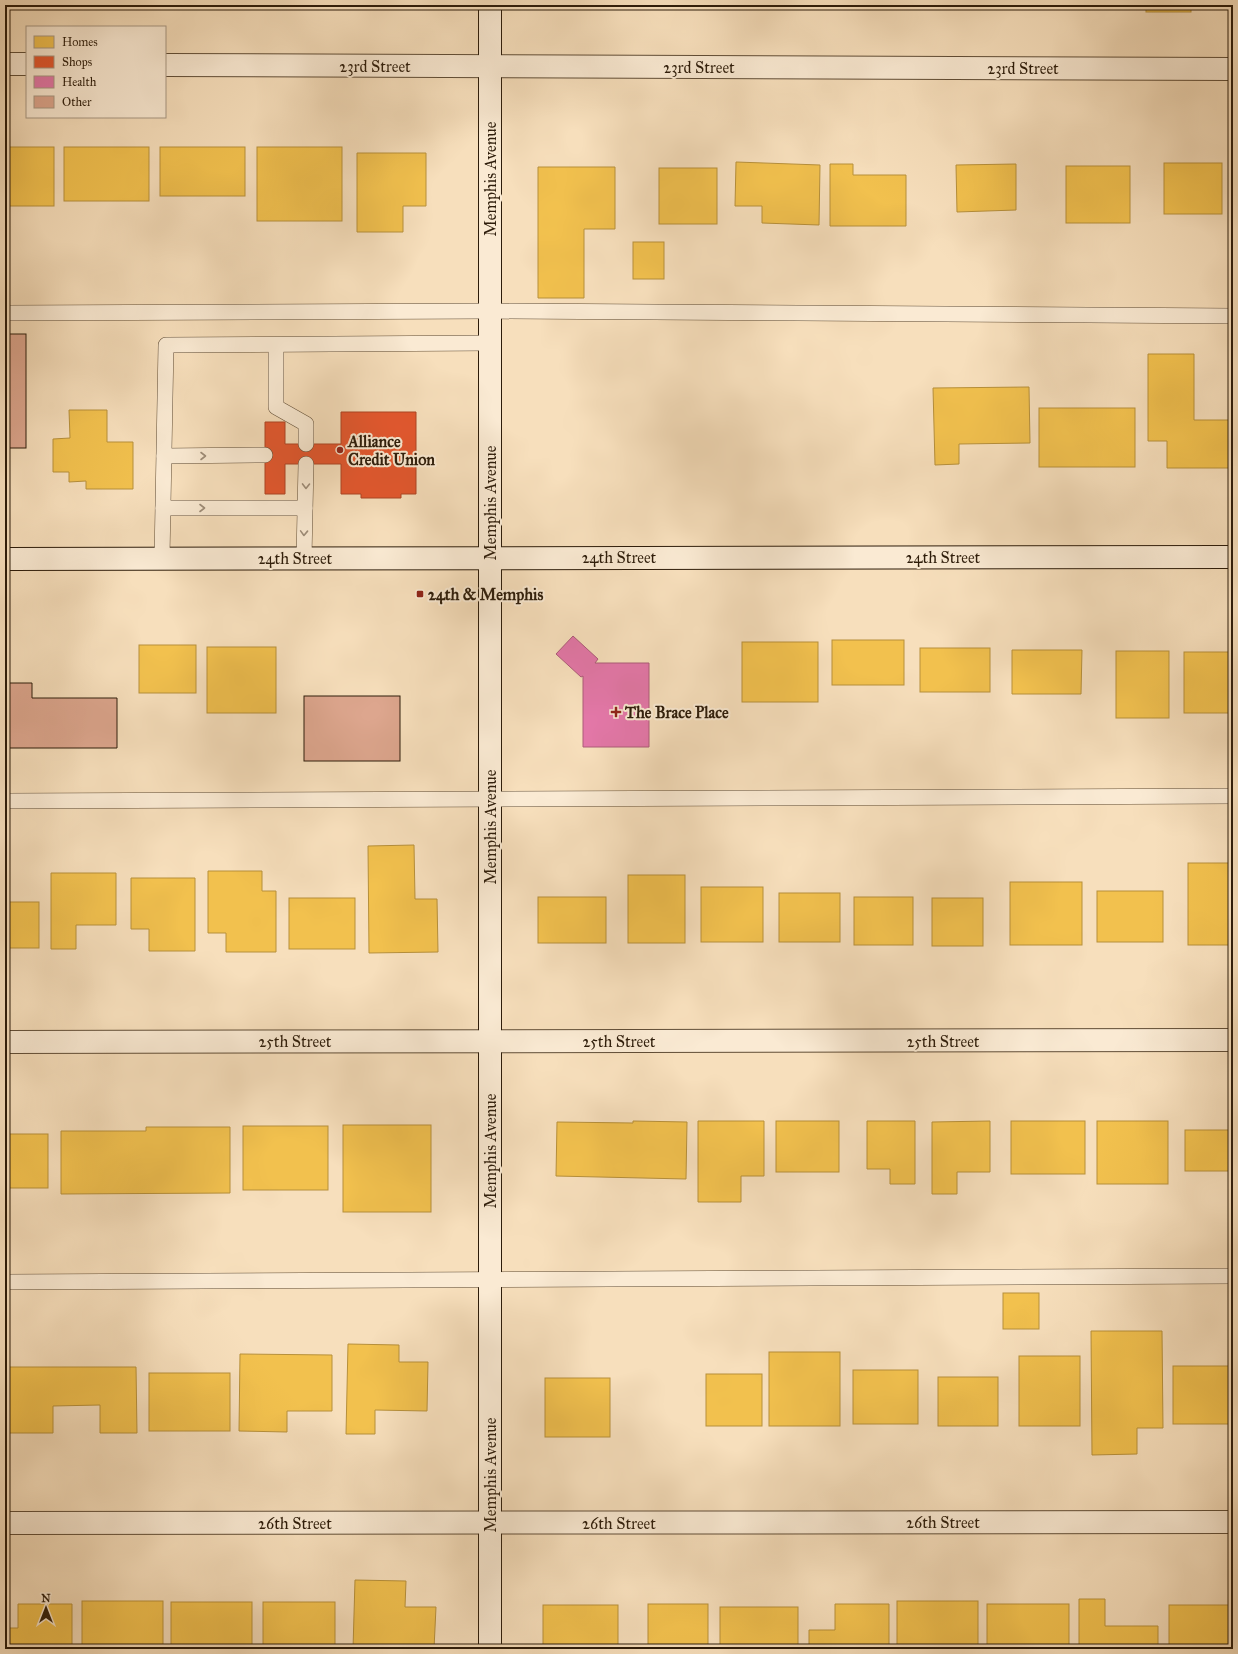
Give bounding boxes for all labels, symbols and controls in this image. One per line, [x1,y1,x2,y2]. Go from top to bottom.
legend [26,26,166,118]
text: Homes [62,35,98,49]
text: Shops [62,55,92,69]
street label: 23rd Street [339,57,411,76]
street label: 23rd Street [663,58,735,77]
street label: 23rd Street [987,59,1059,78]
text: Health [62,75,97,89]
text: Other [62,95,92,109]
street label: Memphis Avenue [481,121,500,236]
place label: Alliance Credit Union [347,432,435,469]
marker: Alliance Credit Union [335,445,345,455]
street label: Memphis Avenue [481,445,500,560]
one-way arrow [200,452,206,460]
one-way arrow [301,483,310,489]
one-way arrow [199,504,205,512]
one-way arrow [300,530,309,536]
street label: 24th Street [582,548,657,567]
street label: 24th Street [906,548,981,567]
street label: 24th Street [258,549,333,568]
place label: 24th & Memphis [428,585,543,605]
marker: 24th & Memphis [415,589,425,599]
place label: The Brace Place [624,703,729,722]
marker: The Brace Place [610,706,622,718]
street label: Memphis Avenue [481,769,500,884]
street label: 25th Street [259,1032,332,1051]
street label: 25th Street [583,1032,656,1051]
street label: 25th Street [907,1032,980,1051]
street label: Memphis Avenue [481,1093,500,1208]
street label: Memphis Avenue [481,1417,500,1532]
street label: 26th Street [906,1513,980,1532]
street label: 26th Street [258,1514,332,1533]
street label: 26th Street [582,1514,656,1533]
north arrow [26,1588,66,1628]
text: N [41,1592,51,1605]

